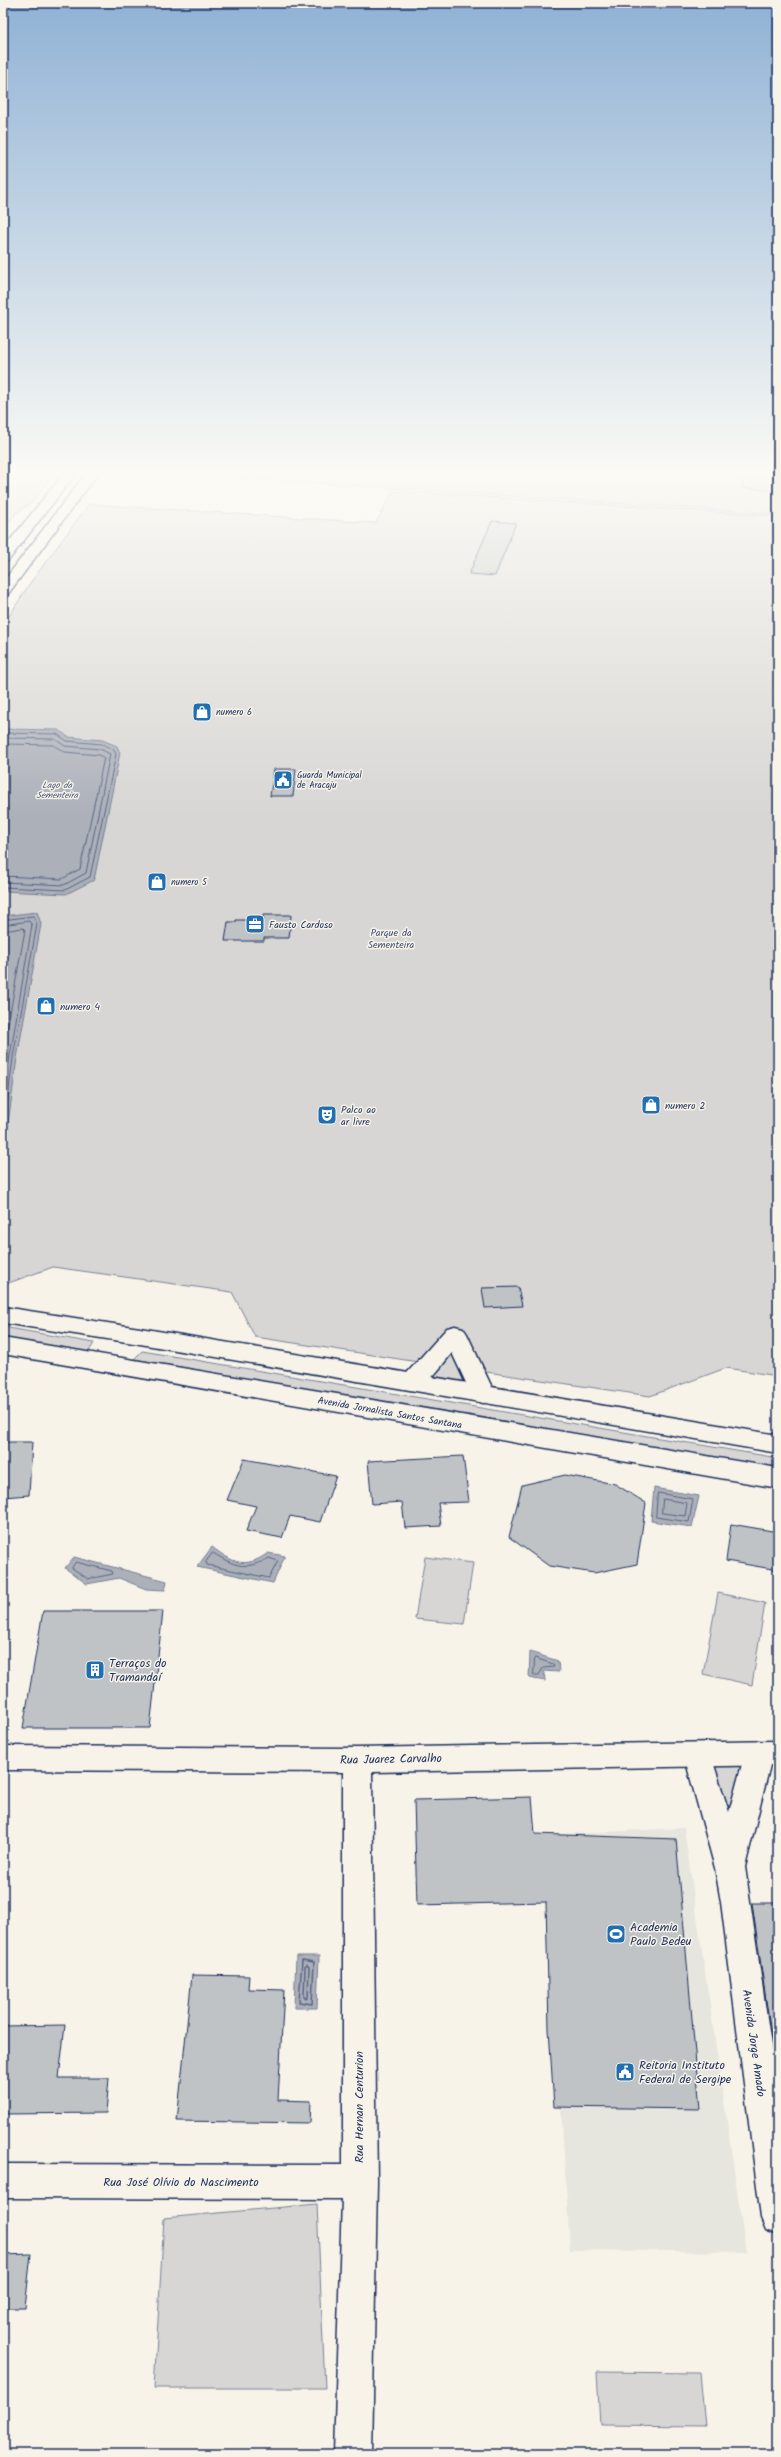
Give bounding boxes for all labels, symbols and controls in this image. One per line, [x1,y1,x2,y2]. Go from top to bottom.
shop icon: numero 6 [191,701,213,723]
place label: numero 6 [216,705,252,720]
place label: Guarda Municipal de Aracaju [297,768,362,793]
public building icon: Guarda Municipal de Aracaju [272,769,294,791]
water label: Lago da Sementeira [36,778,79,803]
shop icon: numero 5 [146,871,168,893]
place label: numero 5 [171,875,208,890]
office icon: Fausto Cardoso [244,913,266,935]
place label: Fausto Cardoso [269,917,333,933]
park label: Parque da Sementeira [368,925,414,953]
shop icon: numero 4 [35,995,57,1017]
place label: numero 4 [60,999,100,1015]
shop icon: numero 2 [640,1094,662,1116]
place label: numero 2 [665,1098,705,1114]
place label: Palco ao ar livre [341,1102,376,1130]
theatre icon: Palco ao ar livre [316,1104,338,1126]
street label: Avenida Jornalista Santos Santana [316,1392,464,1434]
place label: Terraços do Tramandaí [109,1654,167,1687]
building icon: Terraços do Tramandaí [84,1659,106,1681]
street label: Rua Juarez Carvalho [340,1749,442,1770]
place label: Academia Paulo Bedeu [630,1918,692,1951]
sports icon: Academia Paulo Bedeu [605,1923,627,1945]
street label: Avenida Jorge Amado [737,1988,770,2098]
street label: Rua Hernan Centurion [350,2051,369,2163]
place label: Reitoria Instituto Federal de Sergipe [639,2056,732,2089]
public building icon: Reitoria Instituto Federal de Sergipe [614,2061,636,2083]
street label: Rua José Olívio do Nascimento [103,2173,259,2192]

